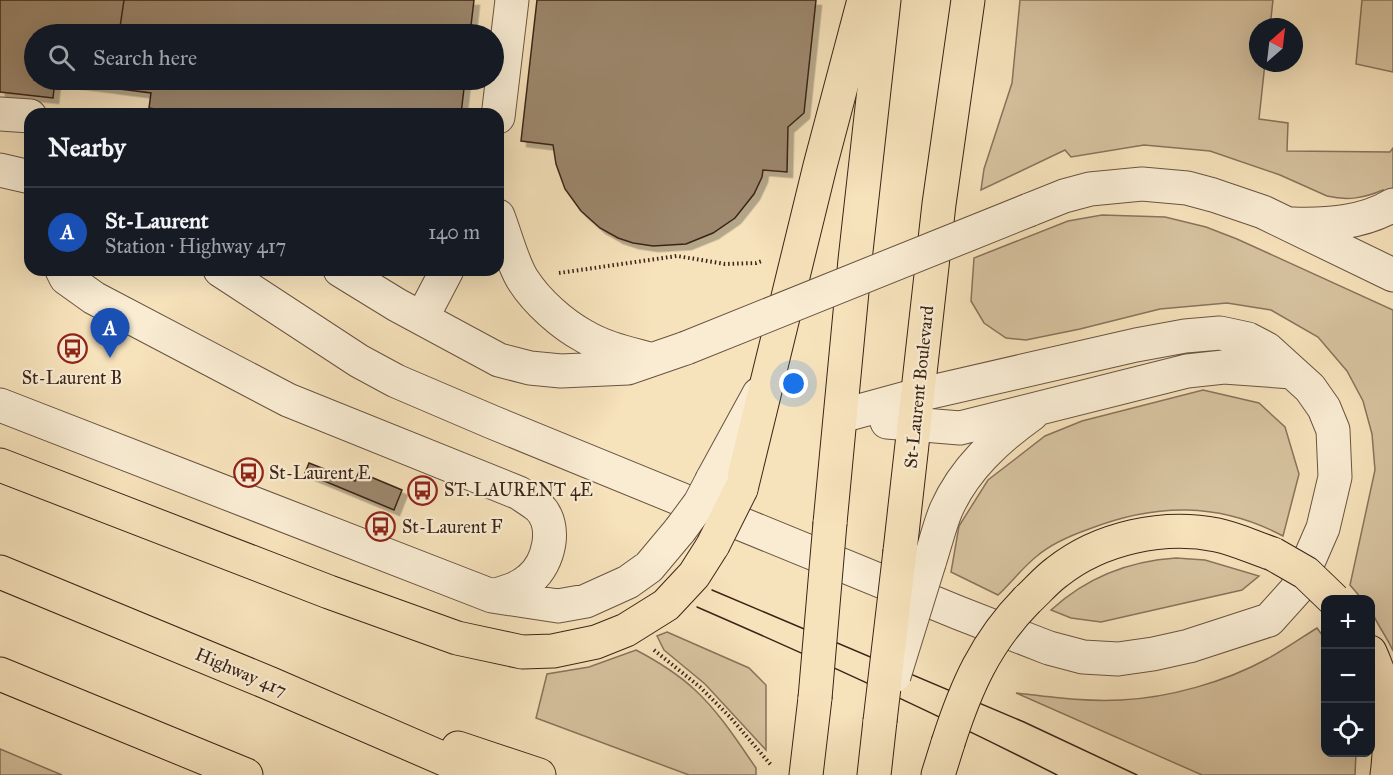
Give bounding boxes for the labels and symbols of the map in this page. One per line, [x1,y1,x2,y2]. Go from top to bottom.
north arrow [1249,18,1303,72]
street label: St-Laurent Boulevard [900,305,938,469]
pin: A [90,308,130,358]
bus stop icon: St-Laurent B [56,333,88,365]
place label: St-Laurent B [22,367,122,389]
your location [779,369,808,398]
bus stop icon: St-Laurent E [232,457,264,489]
place label: St-Laurent E [269,462,371,484]
bus stop icon: ST. LAURENT 4E [407,474,439,506]
place label: ST. LAURENT 4E [444,479,593,501]
bus stop icon: St-Laurent F [365,511,397,543]
place label: St-Laurent F [402,516,503,538]
street label: Highway 417 [192,643,290,702]

